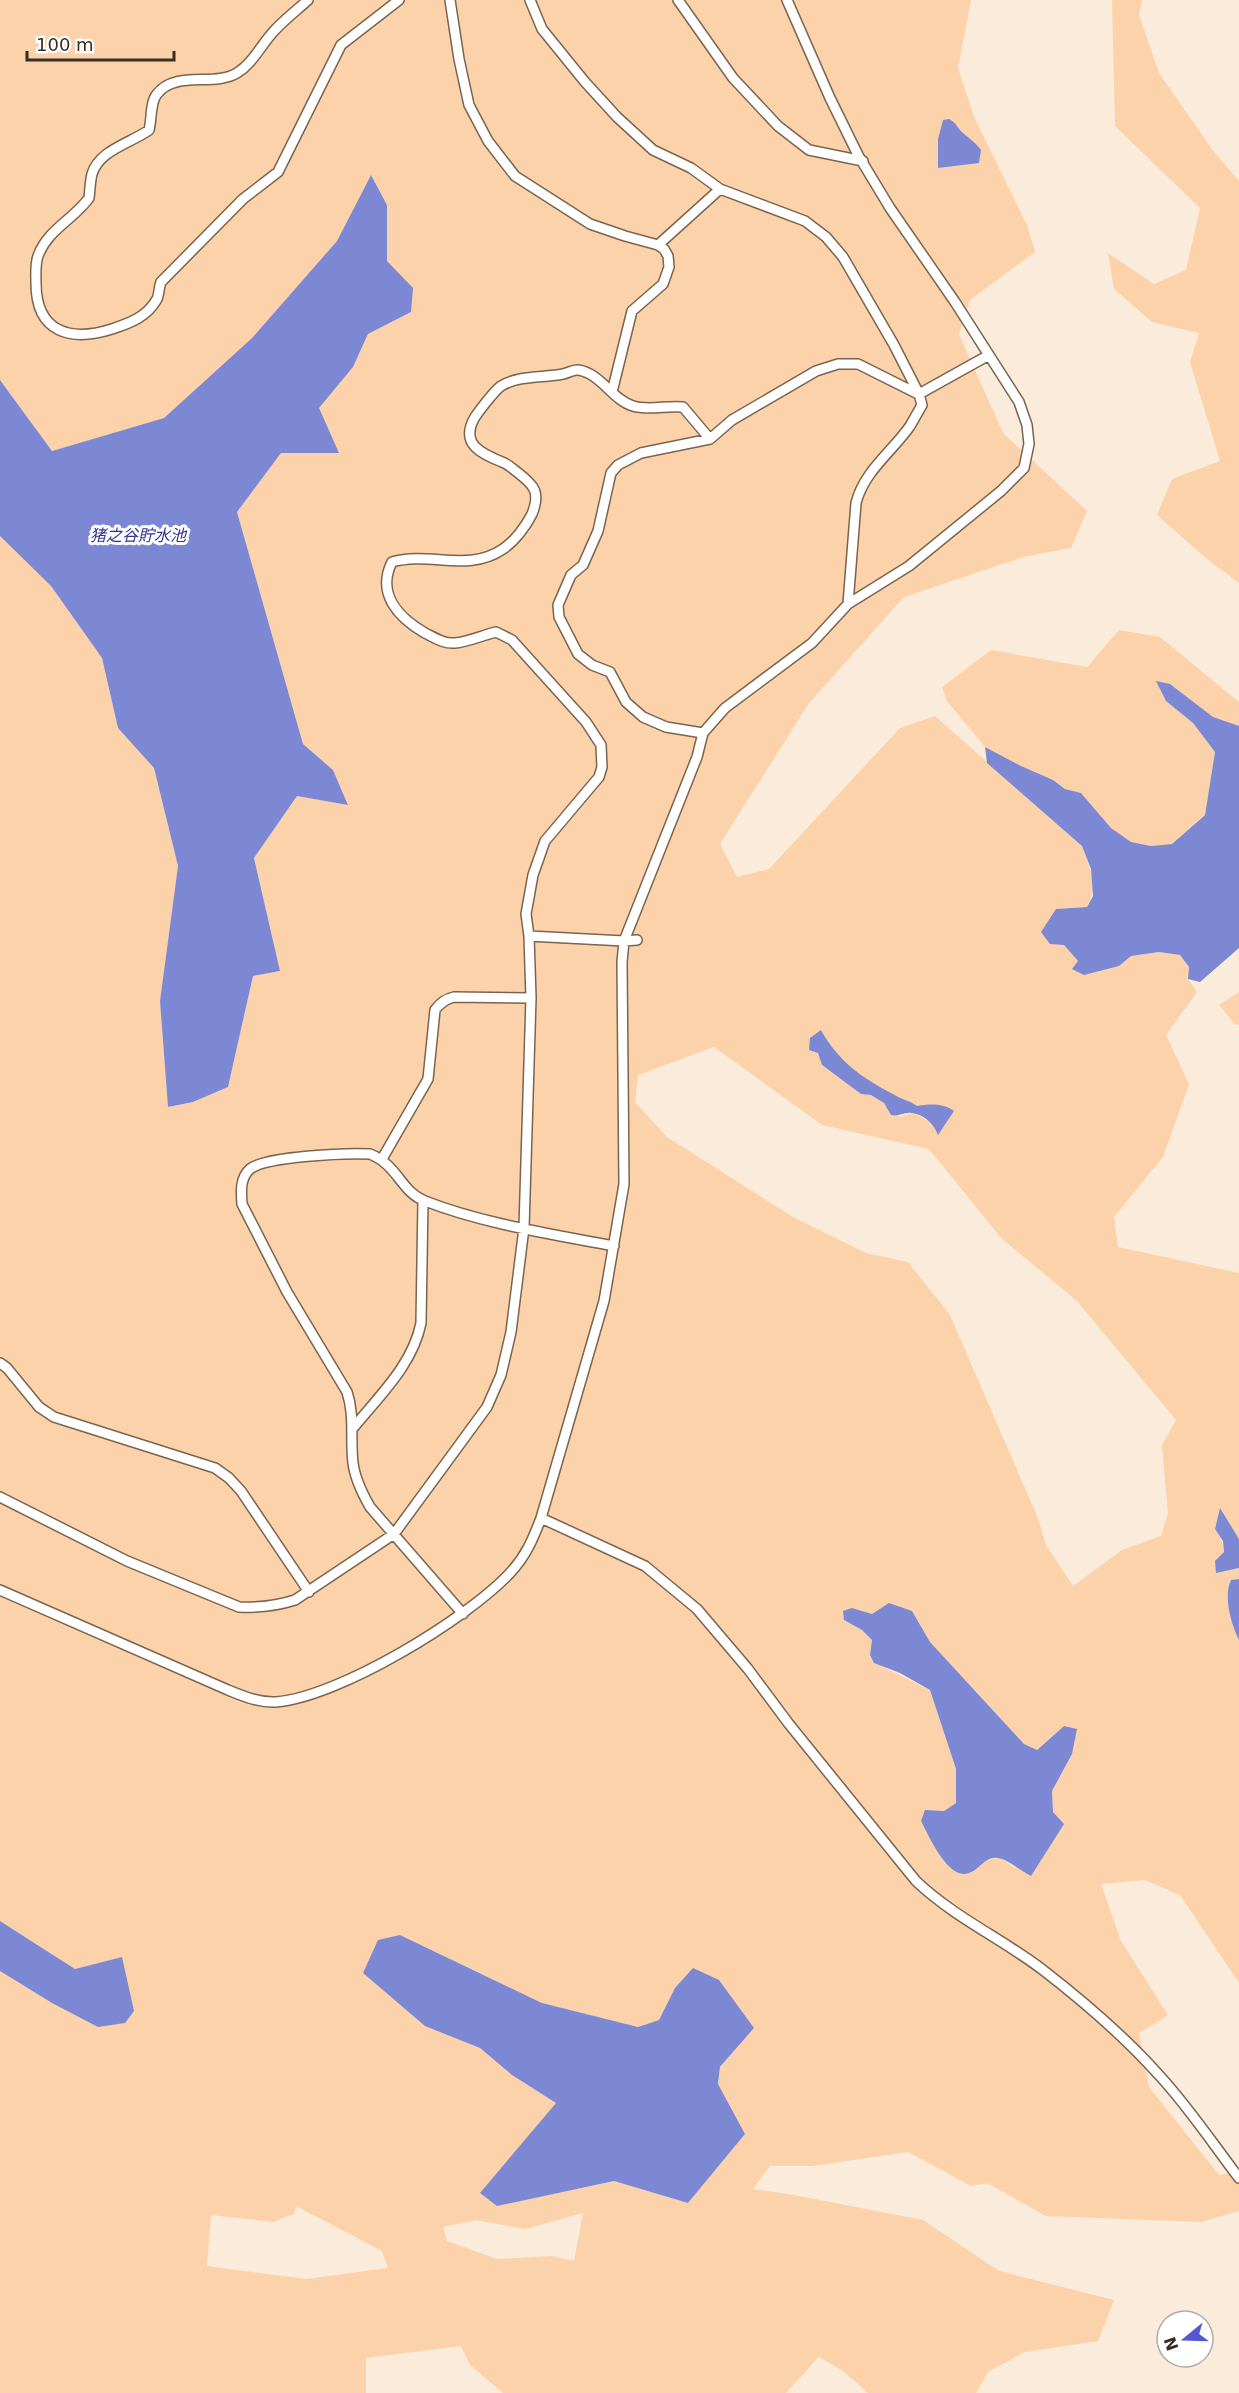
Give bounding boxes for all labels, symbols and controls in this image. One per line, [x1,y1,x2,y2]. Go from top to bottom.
scale bar [27,24,174,62]
text: 100 m [36,34,94,55]
water label: 猪之谷貯水池 [90,526,188,545]
north arrow [1155,2309,1215,2369]
text: N [1160,2334,1182,2353]

